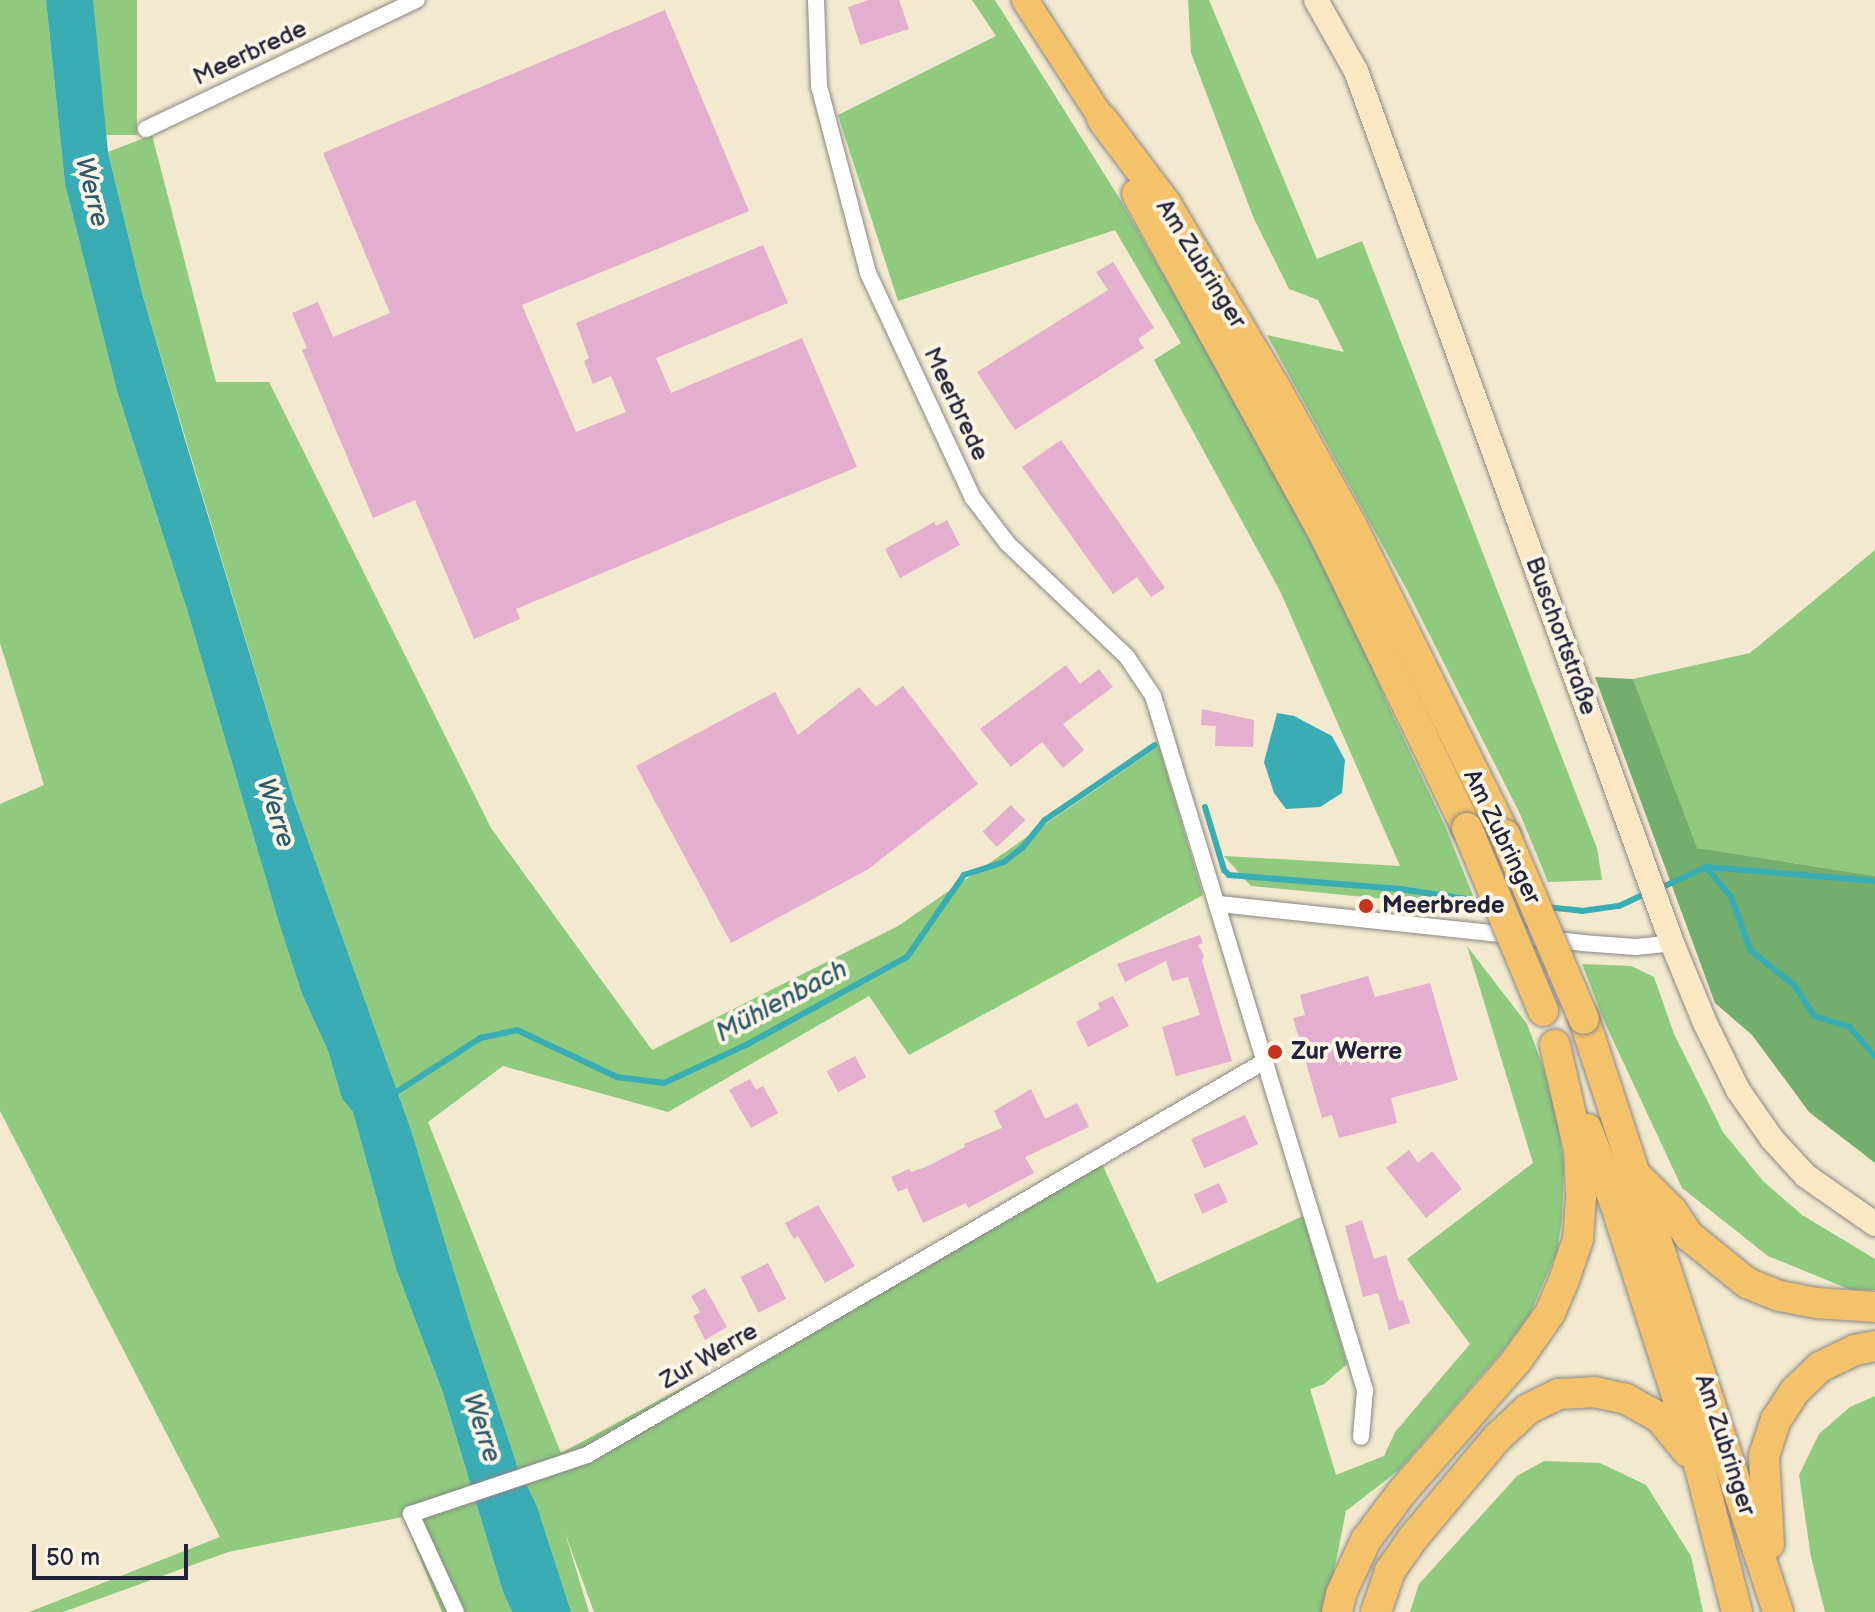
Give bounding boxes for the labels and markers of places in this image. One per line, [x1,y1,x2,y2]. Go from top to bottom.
place label: Meerbrede [1382,892,1505,920]
marker: Meerbrede [1357,897,1375,915]
place label: Zur Werre [1291,1038,1402,1066]
marker: Zur Werre [1266,1043,1284,1061]

